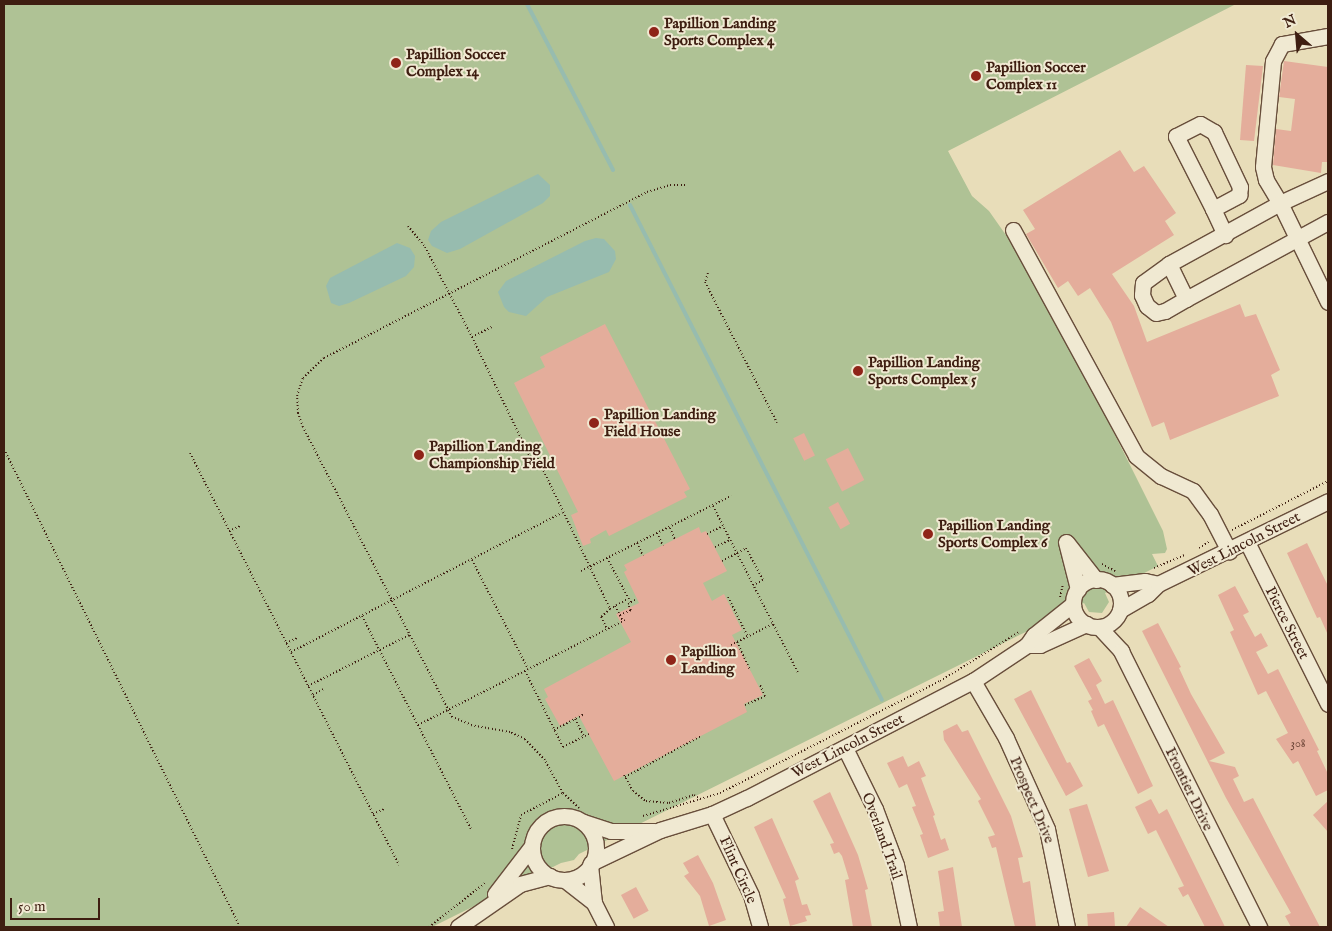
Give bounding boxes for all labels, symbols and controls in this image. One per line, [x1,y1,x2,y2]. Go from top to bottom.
north arrow [1272,10,1322,60]
text: N [1281,11,1300,32]
place label: Papillion Landing Sports Complex 4 [664,14,776,49]
marker: Papillion Landing Sports Complex 4 [648,26,660,38]
place label: Papillion Soccer Complex 14 [406,45,506,80]
marker: Papillion Soccer Complex 14 [390,57,402,69]
place label: Papillion Soccer Complex 11 [986,58,1086,93]
marker: Papillion Soccer Complex 11 [970,70,982,82]
place label: Papillion Landing Sports Complex 5 [868,353,980,388]
marker: Papillion Landing Sports Complex 5 [852,365,864,377]
place label: Papillion Landing Field House [604,405,716,440]
marker: Papillion Landing Field House [588,417,600,429]
place label: Papillion Landing Championship Field [429,437,555,472]
marker: Papillion Landing Championship Field [413,449,425,461]
street label: West Lincoln Street [1185,508,1303,580]
place label: Papillion Landing Sports Complex 6 [938,516,1050,551]
marker: Papillion Landing Sports Complex 6 [922,528,934,540]
street label: Pierce Street [1261,584,1313,662]
place label: Papillion Landing [681,642,736,677]
marker: Papillion Landing [665,654,677,666]
street label: West Lincoln Street [789,710,907,782]
house number: 308 [1290,737,1306,751]
street label: Frontier Drive [1161,744,1217,834]
street label: Prospect Drive [1006,754,1058,846]
street label: Overland Trail [858,790,906,882]
street label: Flint Circle [715,834,761,906]
scale bar [12,888,102,920]
text: 50 m [18,897,46,916]

